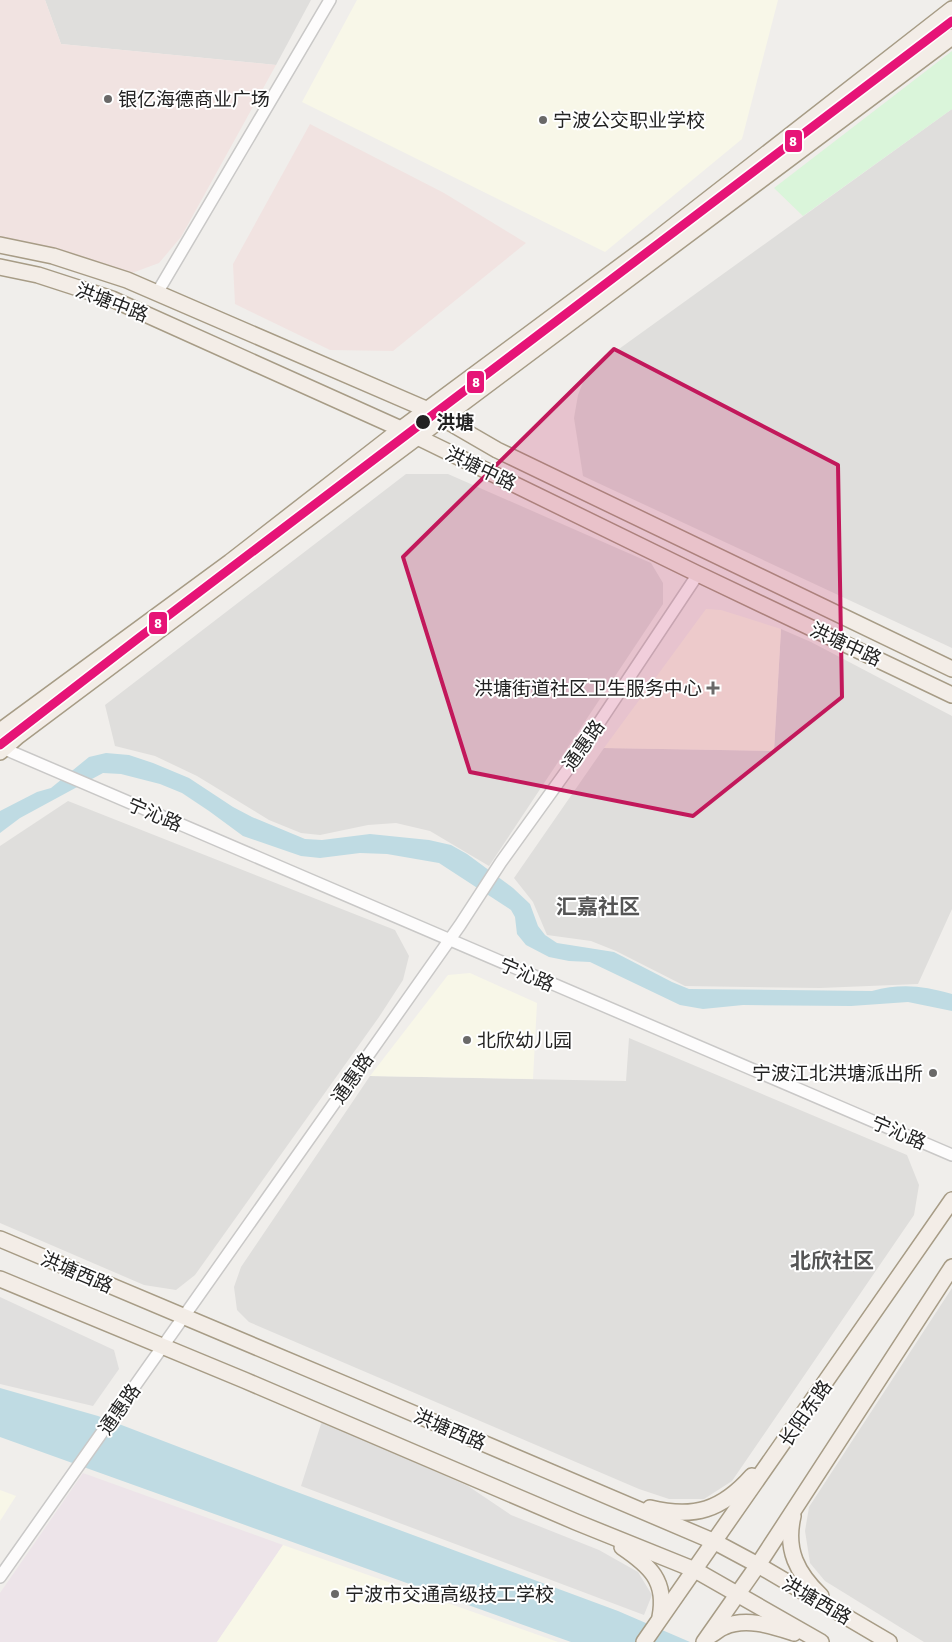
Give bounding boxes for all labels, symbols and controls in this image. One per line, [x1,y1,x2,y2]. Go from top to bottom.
place label: 银亿海德商业广场 [118,88,270,112]
marker: 银亿海德商业广场 [102,93,114,105]
place label: 宁波公交职业学校 [553,109,705,133]
marker: 宁波公交职业学校 [537,114,549,126]
line badge: 8 [784,129,803,153]
text: 8 [789,133,797,150]
street label: 洪塘中路 [72,278,151,328]
line badge: 8 [466,370,485,394]
text: 8 [472,374,480,391]
place label: 洪塘 [436,411,474,435]
marker: 洪塘 [414,413,432,431]
street label: 洪塘中路 [441,441,520,496]
line badge: 8 [148,611,168,635]
text: 8 [154,615,162,632]
street label: 洪塘中路 [806,618,885,672]
place label: 洪塘街道社区卫生服务中心 [474,677,702,701]
marker: 洪塘街道社区卫生服务中心 [706,681,720,695]
street label: 通惠路 [558,715,610,776]
street label: 宁沁路 [124,793,186,837]
district label: 汇嘉社区 [556,894,640,920]
street label: 宁沁路 [496,953,558,997]
place label: 北欣幼儿园 [477,1029,572,1053]
marker: 北欣幼儿园 [461,1034,473,1046]
street label: 通惠路 [327,1048,379,1109]
place label: 宁波江北洪塘派出所 [752,1062,923,1086]
marker: 宁波江北洪塘派出所 [927,1067,939,1079]
street label: 宁沁路 [868,1111,930,1155]
street label: 洪塘西路 [37,1247,116,1299]
district label: 北欣社区 [790,1248,874,1274]
street label: 长阳东路 [774,1376,837,1452]
street label: 通惠路 [94,1379,146,1440]
street label: 洪塘西路 [410,1404,489,1456]
street label: 洪塘西路 [778,1571,855,1630]
place label: 宁波市交通高级技工学校 [345,1583,554,1607]
marker: 宁波市交通高级技工学校 [329,1588,341,1600]

